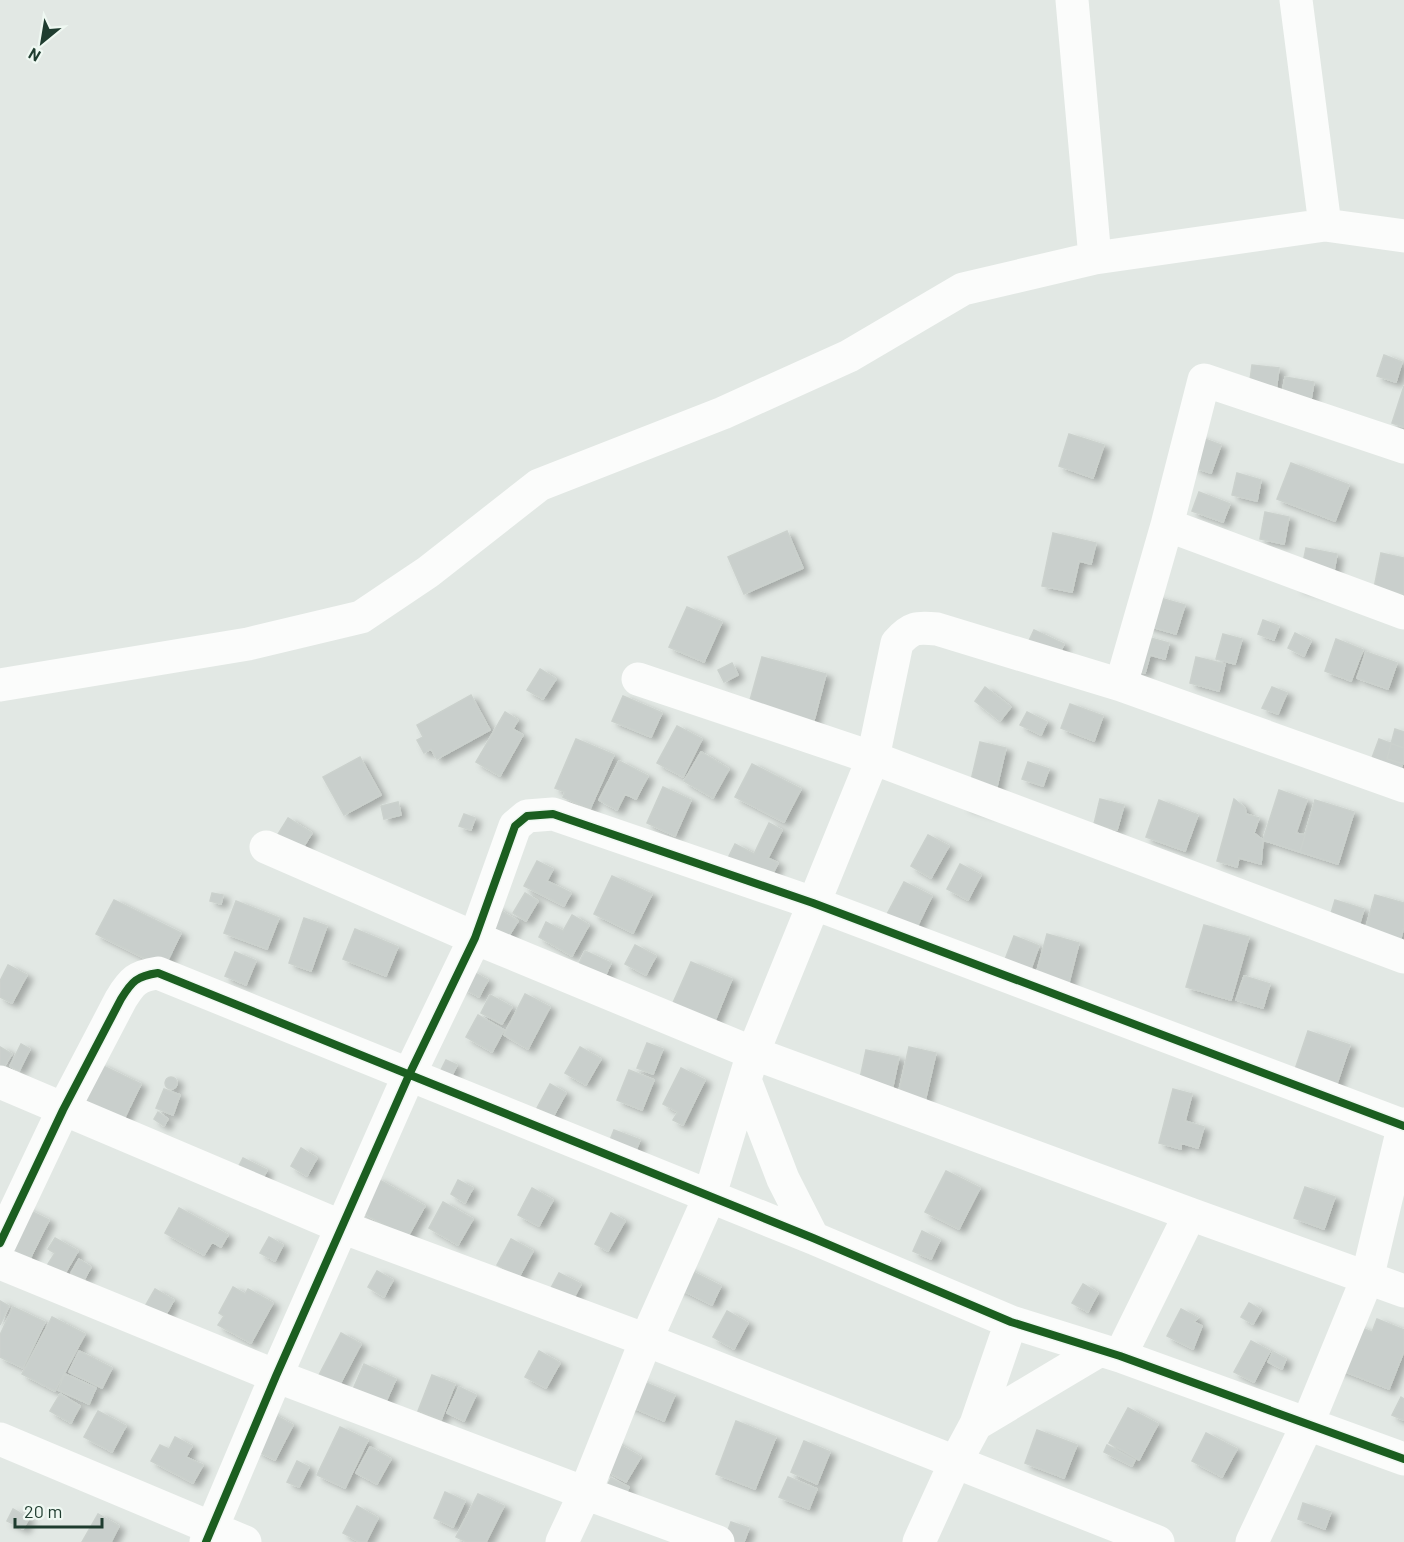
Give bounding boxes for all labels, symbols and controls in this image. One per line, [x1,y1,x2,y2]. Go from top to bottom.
north arrow [12,12,72,72]
text: N [25,45,44,66]
scale bar [15,1491,102,1529]
text: 20 m [24,1500,62,1522]

